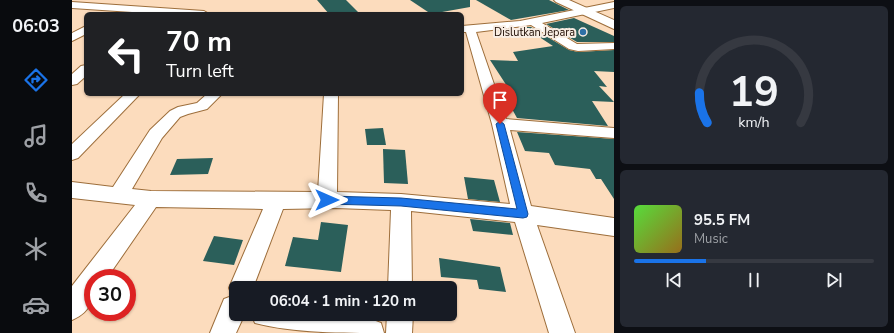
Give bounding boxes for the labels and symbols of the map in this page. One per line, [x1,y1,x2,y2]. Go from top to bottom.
place label: Dislutkan Jepara [494,25,575,40]
marker: Dislutkan Jepara [578,27,588,37]
pin [483,83,517,124]
position arrow [306,179,348,221]
speed limit sign: 30 [84,269,136,321]

